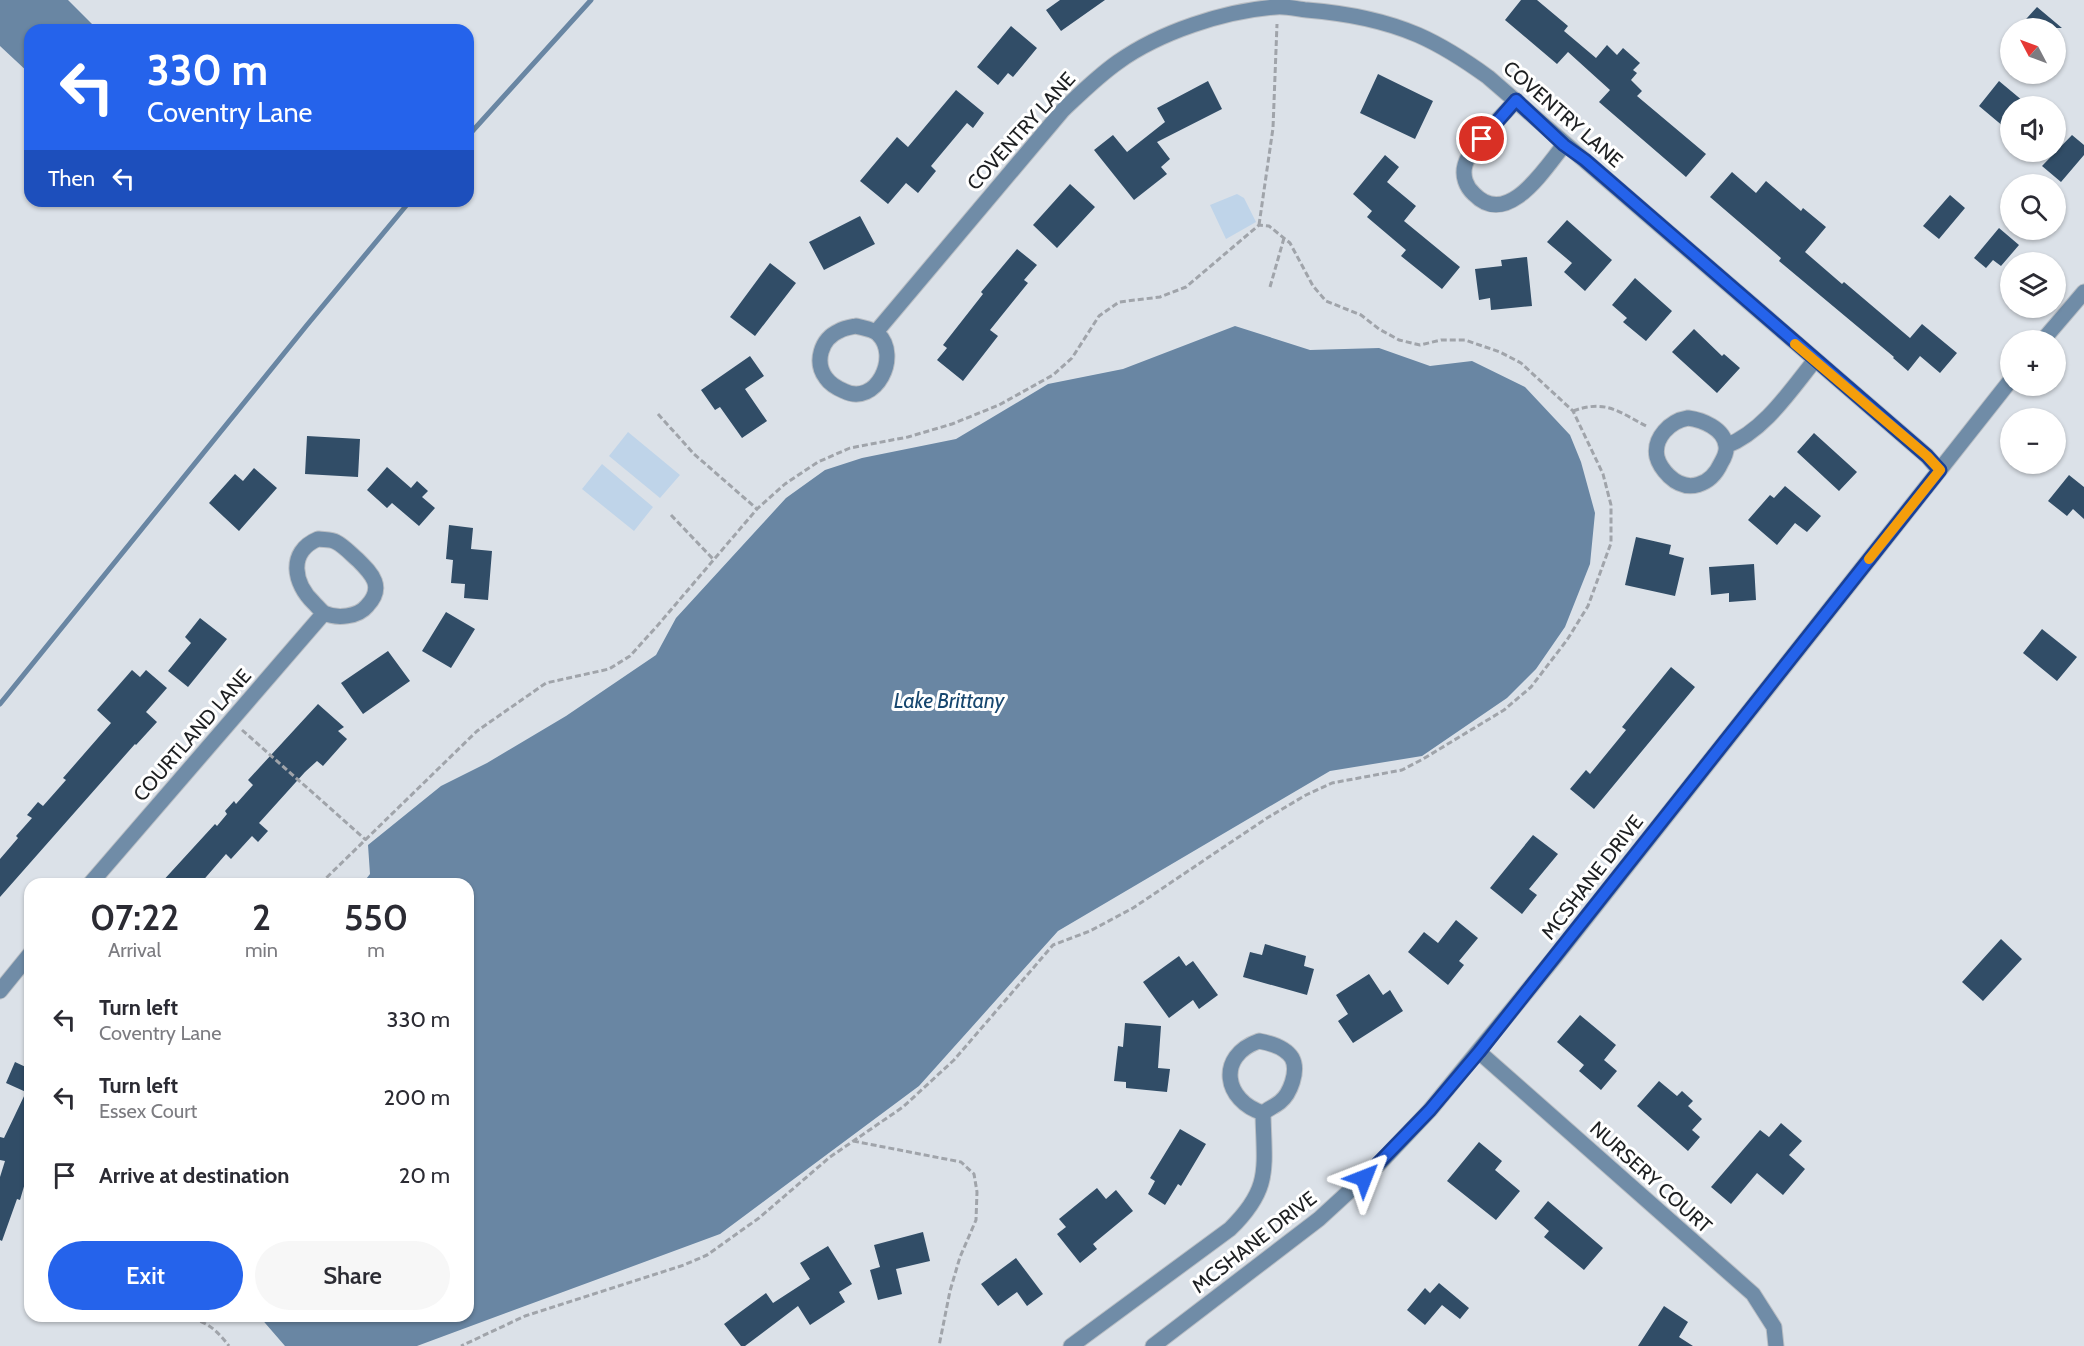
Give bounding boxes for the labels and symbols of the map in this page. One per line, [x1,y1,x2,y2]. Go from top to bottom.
north arrow [2000,18,2066,84]
street label: COVENTRY LANE [1498,56,1628,172]
street label: COVENTRY LANE [962,67,1080,195]
pin [1456,113,1507,164]
street label: COURTLAND LANE [128,664,256,806]
water label: Lake Brittany [894,688,1006,713]
street label: MCSHANE DRIVE [1536,810,1648,944]
street label: NURSERY COURT [1585,1116,1717,1238]
position arrow [1332,1146,1396,1210]
street label: MCSHANE DRIVE [1187,1186,1321,1298]

